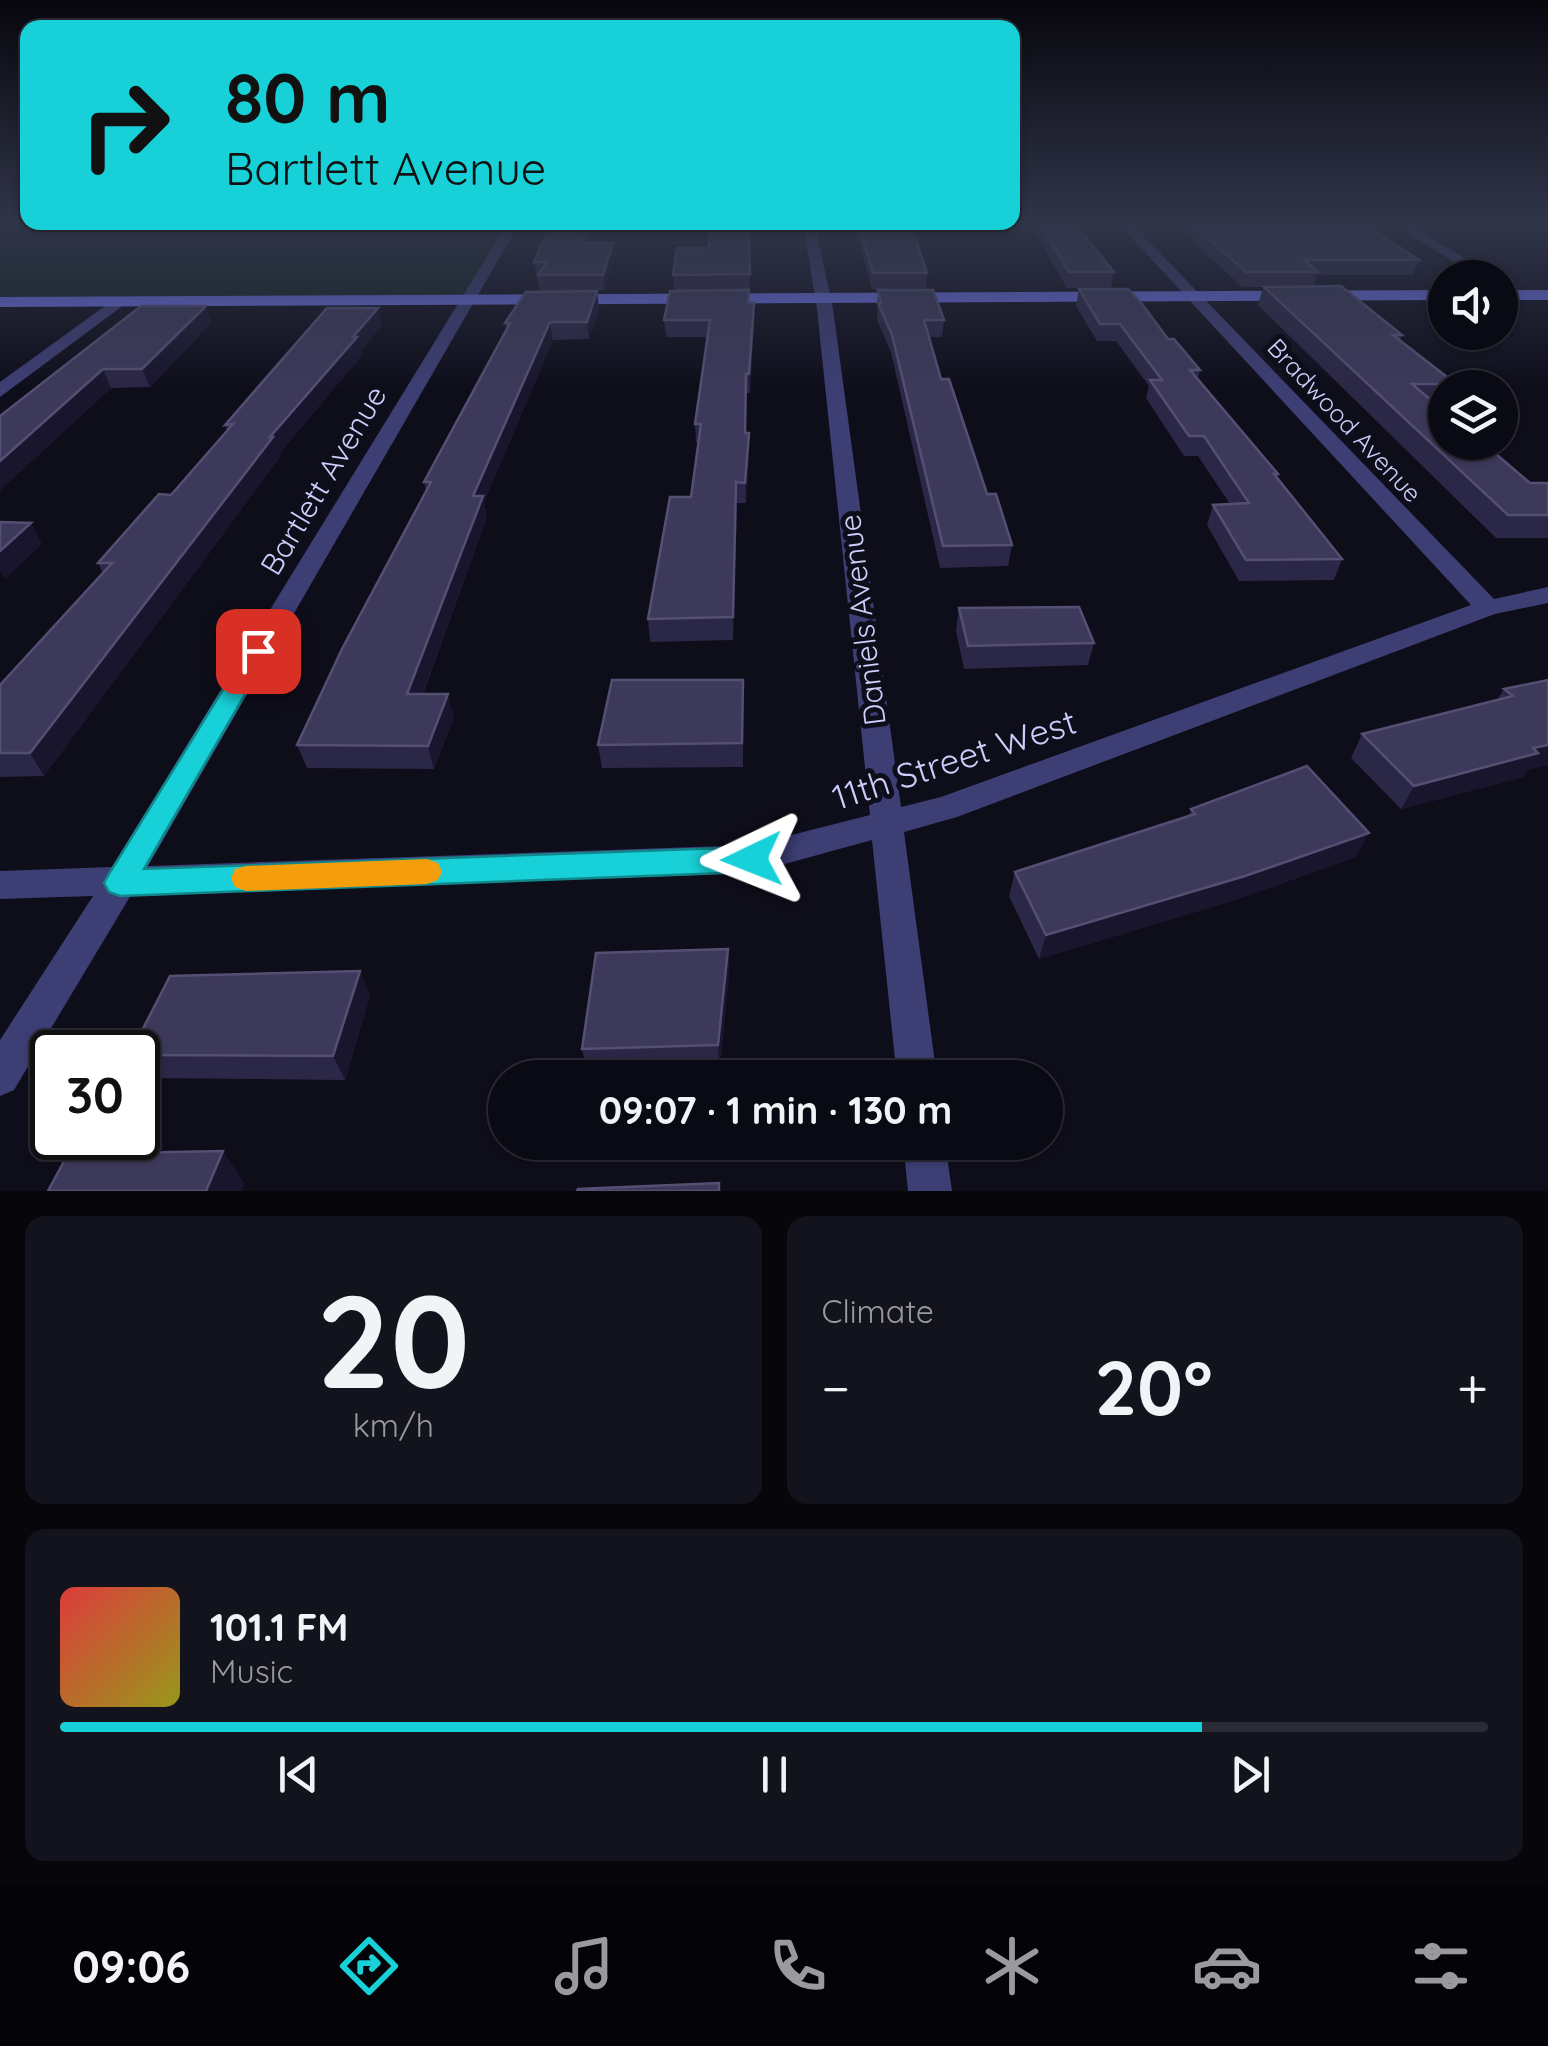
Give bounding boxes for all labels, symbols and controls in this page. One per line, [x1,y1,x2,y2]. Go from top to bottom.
text: 80 m [225,53,390,141]
icon: right [60,60,190,190]
text: Bartlett Avenue [225,140,546,196]
map controls [1428,260,1518,460]
button: sound [1428,260,1518,350]
street label: Bradwood Avenue [1261,332,1429,508]
button: layers [1428,370,1518,460]
street label: Bartlett Avenue [252,378,394,582]
street label: Daniels Avenue [830,512,894,728]
pin [216,609,301,694]
icon: arrive [231,624,286,679]
street label: 11th Street West [827,699,1081,819]
position arrow [700,807,804,911]
speed limit sign: 30 [30,1030,160,1160]
text: 09:07 · 1 min · 130 m [599,1086,952,1134]
text: 20 [316,1258,470,1421]
text: Climate [822,1291,934,1331]
text: 20° [1094,1340,1213,1434]
text: − [822,1353,850,1422]
text: + [1457,1353,1488,1422]
text: km/h [353,1405,434,1445]
text: 101.1 FM [210,1603,348,1651]
text: Music [210,1651,293,1691]
icon: previous [271,1747,326,1802]
icon: pause [747,1747,802,1802]
icon: next [1223,1747,1278,1802]
icon: directions [334,1931,404,2001]
icon: music [549,1931,619,2001]
icon: phone [763,1931,833,2001]
icon: climate [977,1931,1047,2001]
icon: car [1192,1931,1262,2001]
icon: filters [1406,1931,1476,2001]
text: 09:06 [72,1938,190,1994]

